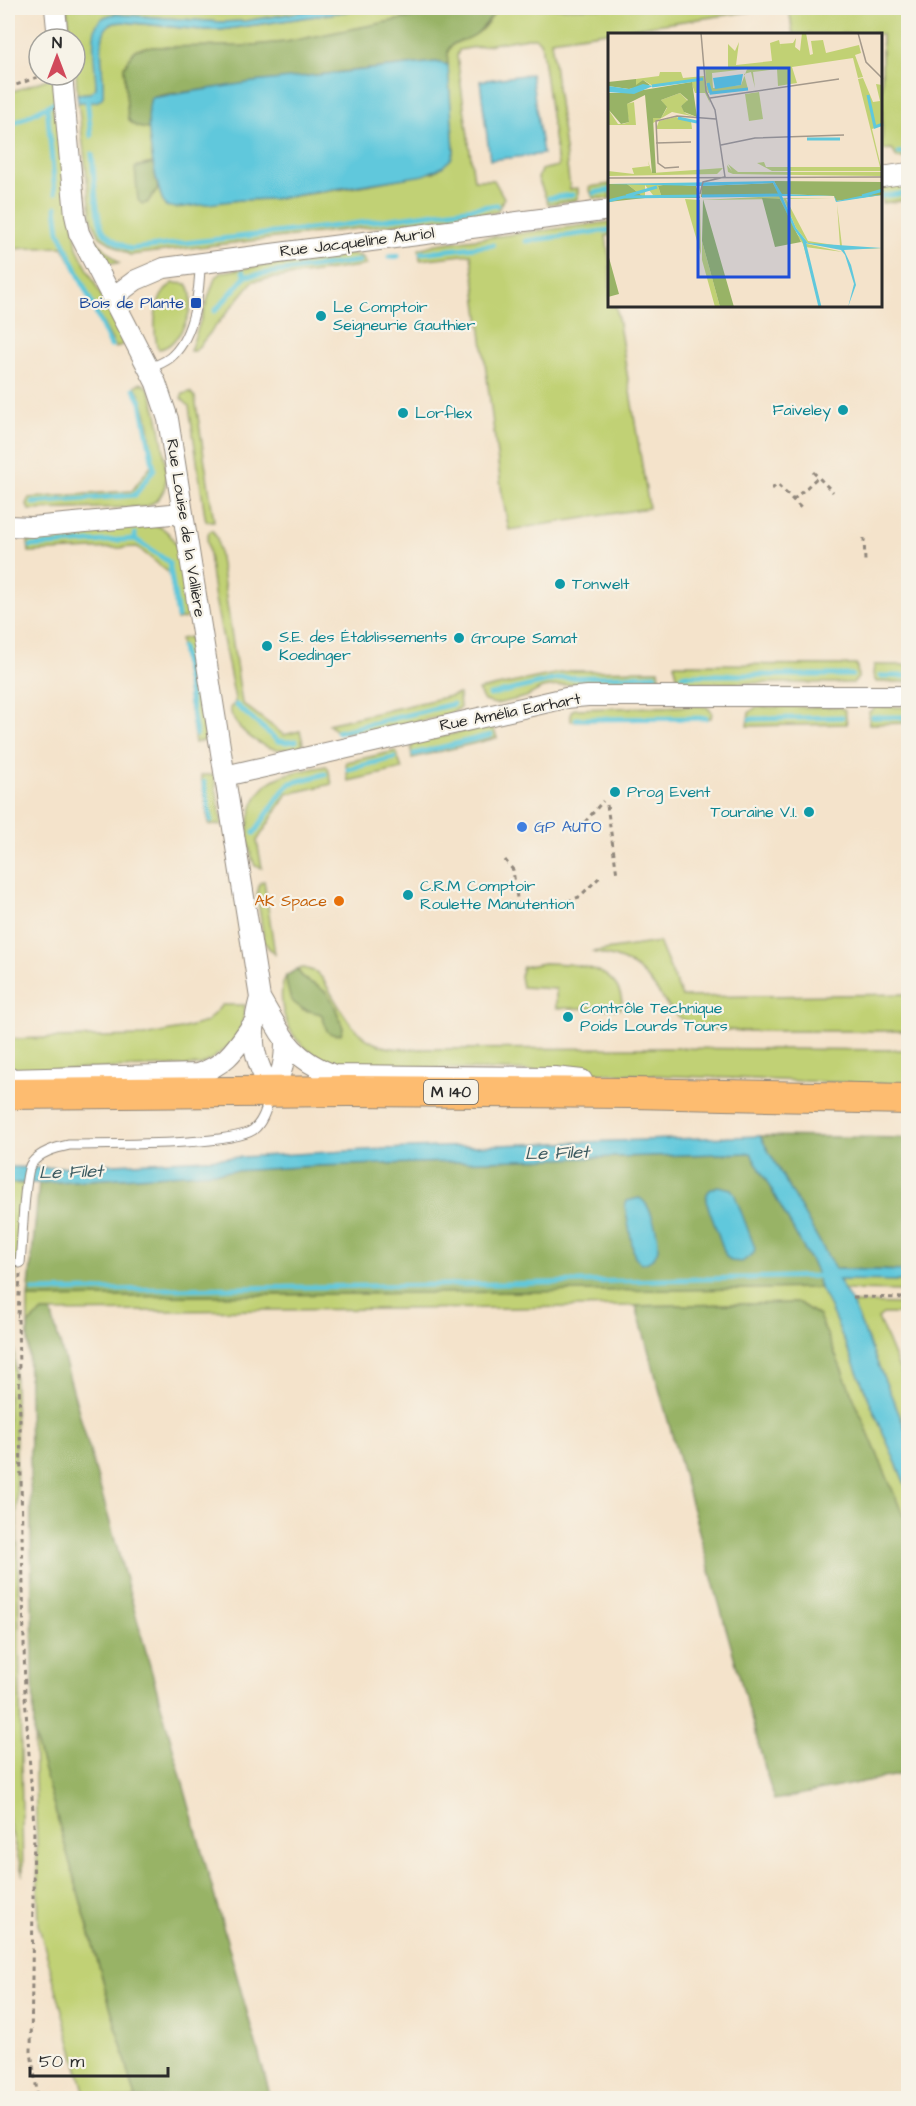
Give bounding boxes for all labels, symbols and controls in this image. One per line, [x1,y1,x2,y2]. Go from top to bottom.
north arrow [27,27,87,87]
text: N [52,32,62,54]
inset map [608,33,883,308]
street label: Rue Jacqueline Auriol [279,222,435,262]
place label: Bois de Plante [80,292,184,314]
marker: Bois de Plante [189,296,203,310]
place label: Le Comptoir Seigneurie Gauthier [333,296,476,337]
marker: Le Comptoir Seigneurie Gauthier [314,309,328,323]
place label: Faiveley [772,399,831,422]
place label: Lorflex [415,402,473,424]
marker: Faiveley [836,403,850,417]
marker: Lorflex [396,406,410,420]
street label: Rue Louise de la Vallière [161,437,211,619]
place label: Tonwelt [572,573,630,595]
marker: Tonwelt [553,577,567,591]
place label: S.E. des Établissements Koedinger [279,626,447,667]
place label: Groupe Samat [471,627,578,649]
marker: Groupe Samat [452,631,466,645]
marker: S.E. des Établissements Koedinger [260,639,274,653]
street label: Rue Amélia Earhart [438,687,583,736]
place label: Prog Event [627,781,711,804]
marker: Prog Event [608,785,622,799]
place label: Touraine V.I. [711,801,797,823]
marker: Touraine V.I. [802,805,816,819]
place label: GP AUTO [534,816,602,838]
marker: GP AUTO [515,820,529,834]
place label: C.R.M Comptoir Roulette Manutention [420,875,574,915]
marker: C.R.M Comptoir Roulette Manutention [401,888,415,902]
place label: AK Space [255,890,327,912]
marker: AK Space [332,894,346,908]
place label: Contrôle Technique Poids Lourds Tours [580,997,728,1037]
marker: Contrôle Technique Poids Lourds Tours [561,1010,575,1024]
road number: M 140 [424,1080,478,1104]
water label: Le Filet [524,1139,591,1167]
water label: Le Filet [38,1158,105,1186]
scale bar [30,2040,168,2078]
text: 50 m [39,2049,84,2074]

